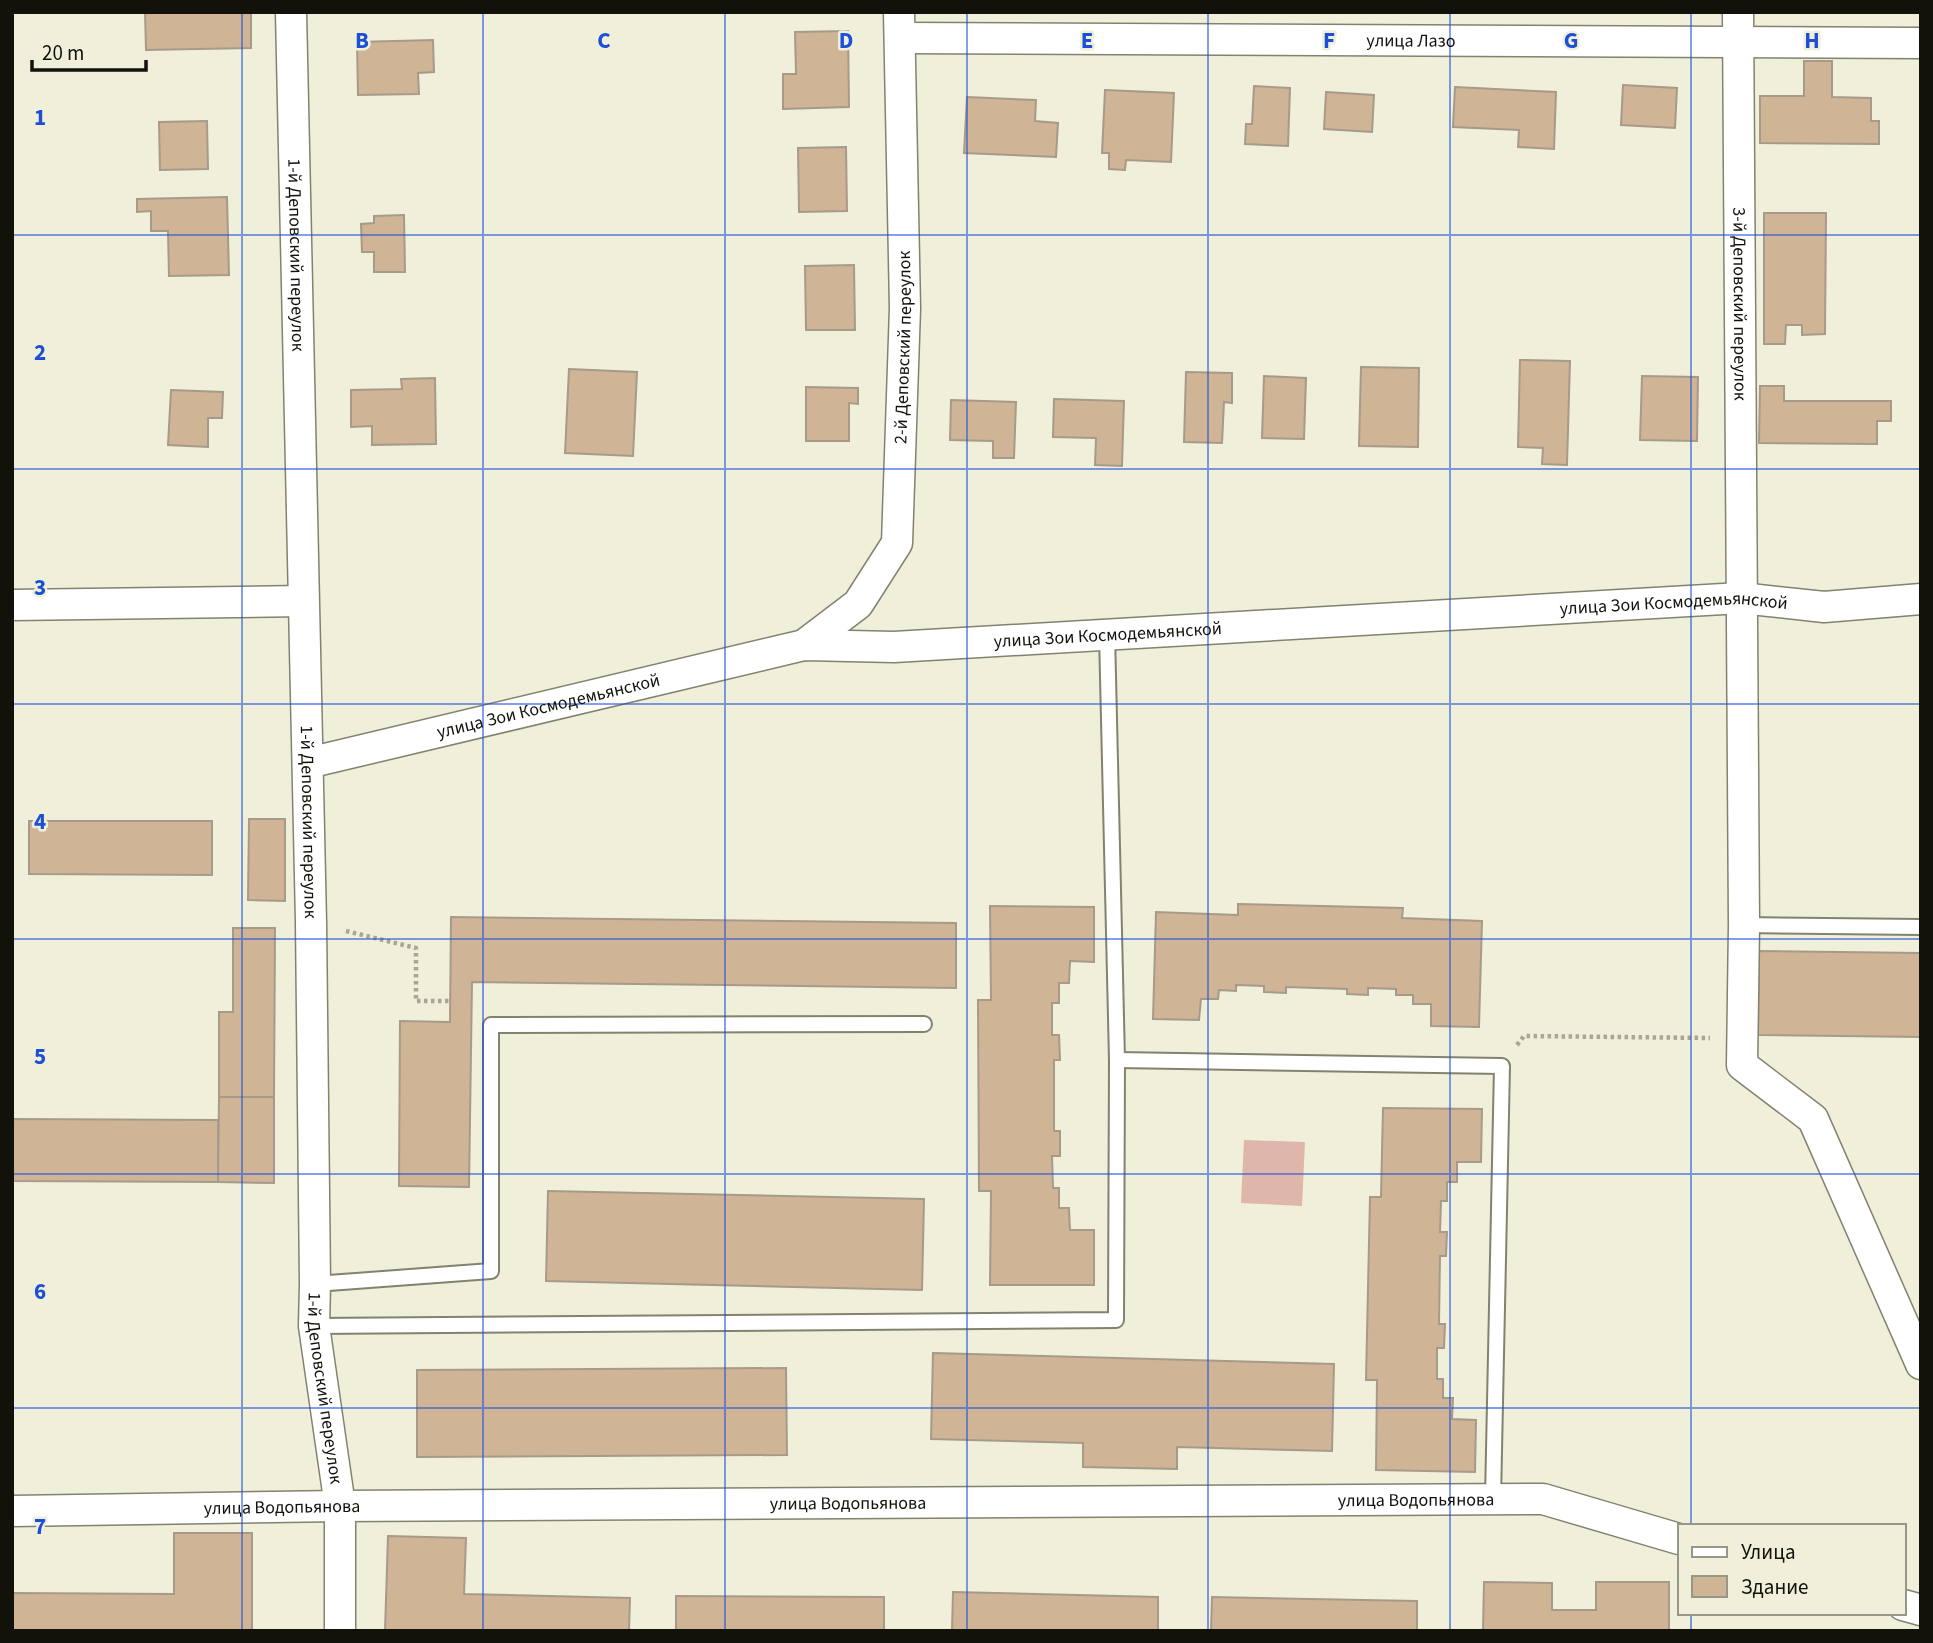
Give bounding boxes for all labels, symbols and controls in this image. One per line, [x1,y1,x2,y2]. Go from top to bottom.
text: B [355,24,369,57]
text: C [597,24,611,57]
text: D [839,24,853,57]
text: E [1081,24,1093,57]
text: F [1323,24,1335,57]
text: G [1564,24,1578,57]
text: H [1804,24,1820,57]
scale bar [32,28,145,72]
street label: улица Лазо [1366,28,1456,54]
text: 20 m [42,38,84,68]
text: 1 [34,101,46,134]
street label: 1-й Деповский переулок [281,158,310,352]
street label: 3-й Деповский переулок [1726,207,1753,401]
street label: 2-й Деповский переулок [888,250,918,444]
text: 2 [34,336,46,369]
text: 3 [34,571,46,604]
street label: улица Зои Космодемьянской [1559,586,1789,621]
street label: улица Зои Космодемьянской [993,616,1223,654]
street label: улица Зои Космодемьянской [434,668,662,745]
street label: 1-й Деповский переулок [294,725,323,919]
text: 4 [34,805,46,838]
text: 5 [34,1040,46,1073]
text: 6 [34,1275,46,1308]
street label: 1-й Деповский переулок [300,1292,349,1486]
street label: улица Водопьянова [1338,1487,1494,1513]
street label: улица Водопьянова [770,1491,926,1516]
street label: улица Водопьянова [203,1494,360,1521]
text: 7 [34,1510,46,1543]
legend [1678,1524,1905,1615]
text: Улица [1741,1537,1796,1567]
text: Здание [1741,1572,1809,1602]

